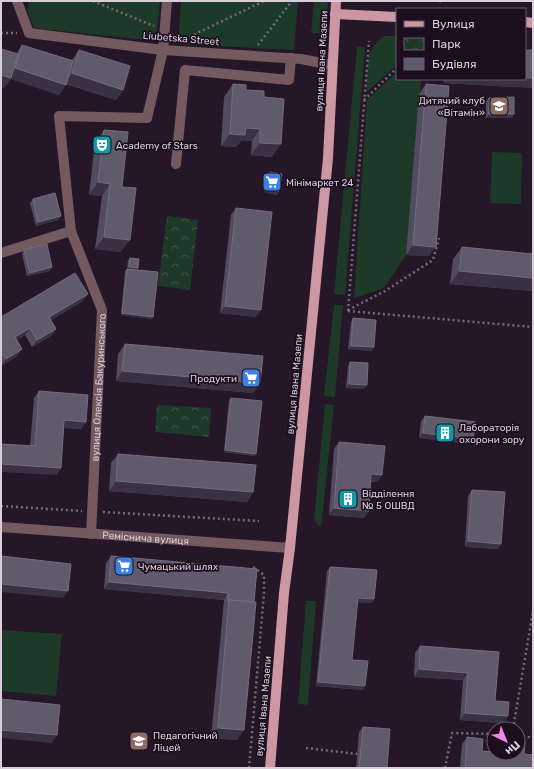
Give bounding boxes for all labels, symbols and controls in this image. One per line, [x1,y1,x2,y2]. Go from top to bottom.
legend [396,8,526,80]
street label: вулиця Івана Мазепи [313,10,331,112]
text: Вулиця [432,17,474,31]
street label: Liubetska Street [142,30,220,48]
text: Парк [432,37,461,51]
text: Будівля [432,57,477,71]
place label: Дитячий клуб «Вітамін» [419,95,485,119]
school or university icon: Дитячий клуб «Вітамін» [488,95,510,117]
theatre icon: Academy of Stars [91,134,113,156]
place label: Academy of Stars [116,140,198,152]
supermarket icon: Мінімаркет 24 [261,171,283,193]
place label: Мінімаркет 24 [286,177,353,189]
street label: вулиця Олексія Бакуринського [90,313,109,462]
street label: вулиця Івана Мазепи [285,333,305,435]
supermarket icon: Продукти [240,367,262,389]
place label: Продукти [190,373,237,385]
building icon: Лабораторія охорони зору [434,422,456,444]
place label: Лабораторія охорони зору [459,422,525,446]
building icon: Відділення № 5 ОШВД [337,488,359,510]
place label: Відділення № 5 ОШВД [362,488,415,512]
street label: Реміснича вулиця [102,529,189,548]
supermarket icon: Чумацький шлях [113,555,135,577]
place label: Чумацький шлях [138,561,219,573]
street label: вулиця Івана Мазепи [254,655,274,757]
north arrow [486,721,526,761]
school or university icon: Педагогічний Ліцей [128,730,150,752]
place label: Педагогічний Ліцей [153,730,218,754]
text: Пн [502,738,522,758]

